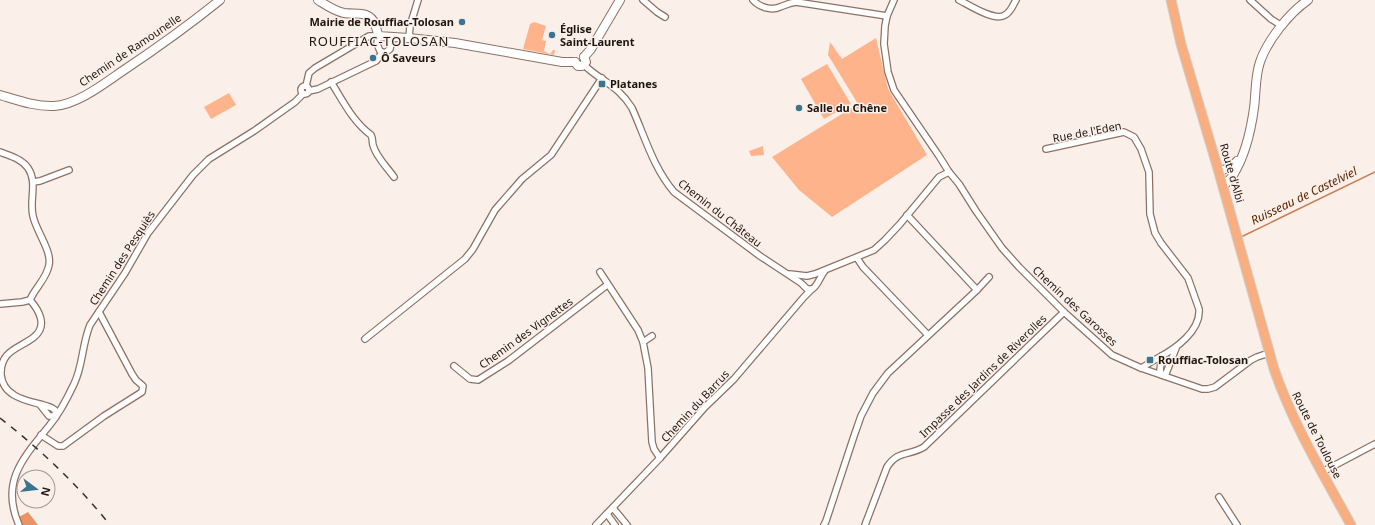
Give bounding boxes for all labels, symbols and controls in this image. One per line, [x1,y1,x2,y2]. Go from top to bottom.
street label: Chemin de Ramounelle [76,10,184,89]
place label: Mairie de Rouffiac-Tolosan [310,14,454,29]
marker: Mairie de Rouffiac-Tolosan [457,17,467,27]
place label: Église Saint-Laurent [560,21,635,49]
marker: Église Saint-Laurent [547,30,557,40]
district label: ROUFFIAC-TOLOSAN [309,32,449,50]
place label: Ô Saveurs [381,50,436,65]
marker: Ô Saveurs [368,53,378,63]
place label: Platanes [610,76,658,91]
marker: Platanes [597,79,607,89]
place label: Salle du Chêne [807,100,888,115]
marker: Salle du Chêne [794,103,804,113]
street label: Rue de l'Eden [1051,117,1123,146]
street label: Route d'Albi [1217,141,1248,204]
water label: Ruisseau de Castelviel [1248,162,1360,229]
street label: Chemin du Château [675,175,765,250]
street label: Chemin des Pesquiès [85,208,158,308]
street label: Chemin des Garosses [1030,262,1121,349]
street label: Chemin des Vignettes [476,293,576,372]
street label: Impasse des Jardins de Riverolles [916,311,1049,440]
place label: Rouffiac-Tolosan [1158,352,1248,367]
marker: Rouffiac-Tolosan [1145,355,1155,365]
street label: Chemin du Barrus [657,366,732,445]
street label: Route de Toulouse [1289,389,1346,481]
north arrow [16,469,56,509]
text: N [38,485,55,498]

